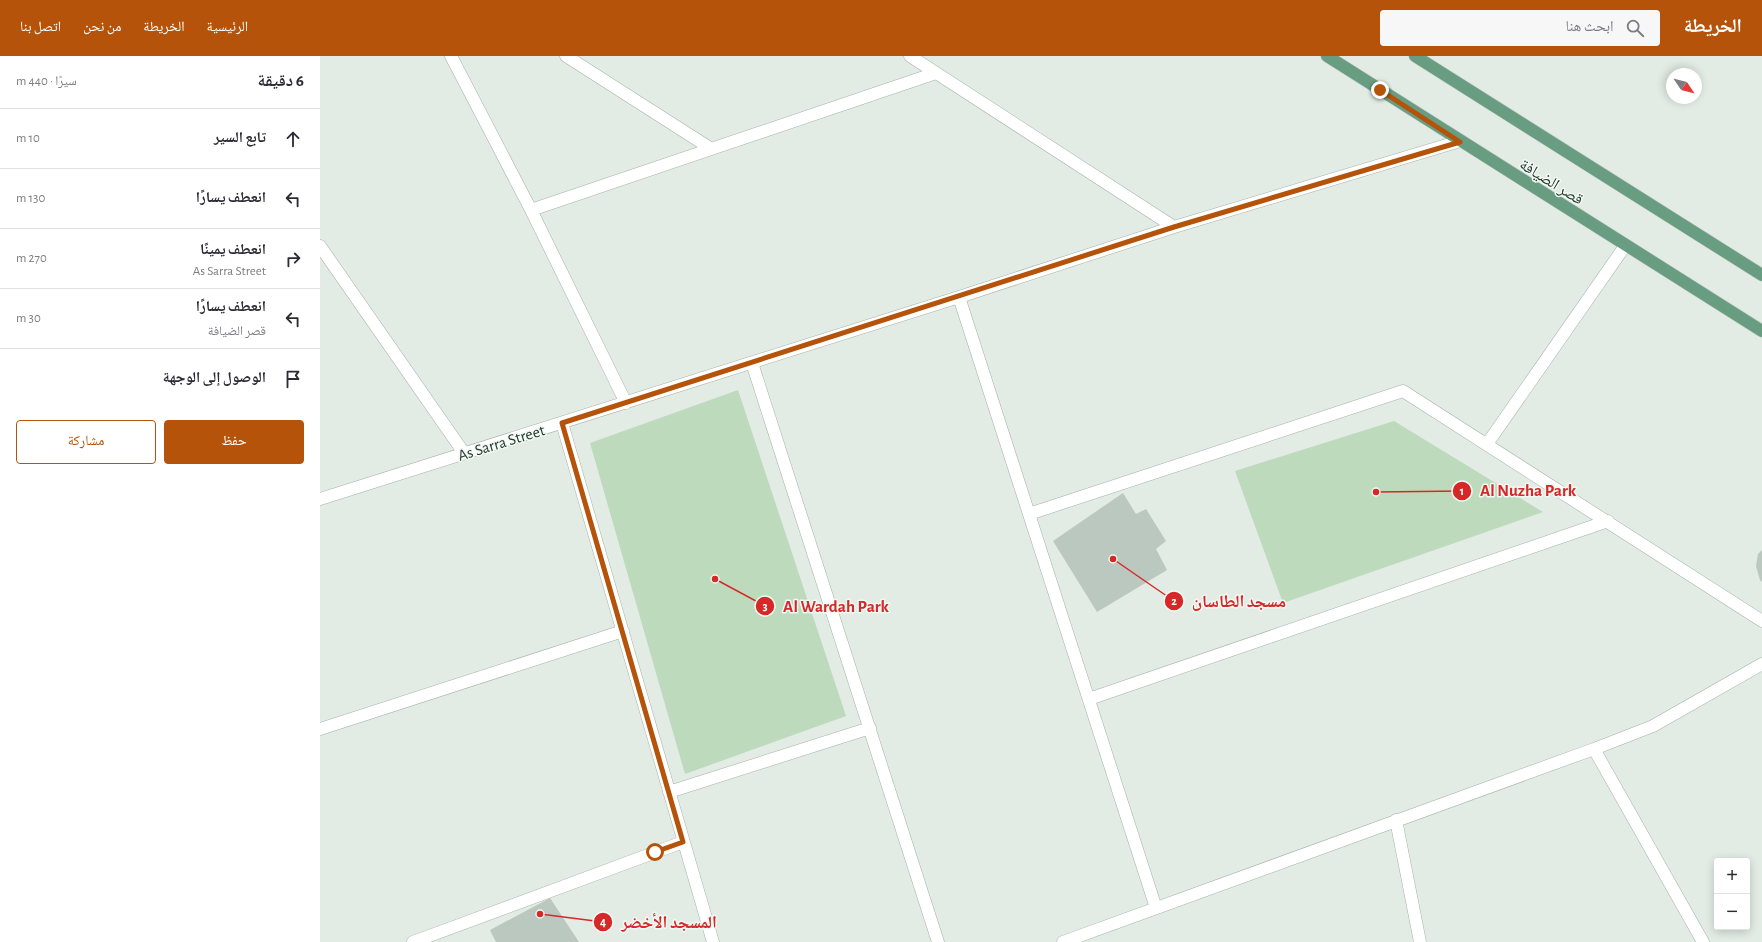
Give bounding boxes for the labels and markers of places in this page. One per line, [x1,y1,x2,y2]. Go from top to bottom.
callout: Al Nuzha Park [1452,476,1584,505]
callout: مسجد الطاسان [1164,586,1294,615]
callout: Al Wardah Park [755,592,897,621]
callout: المسجد الأخضر [593,907,724,936]

